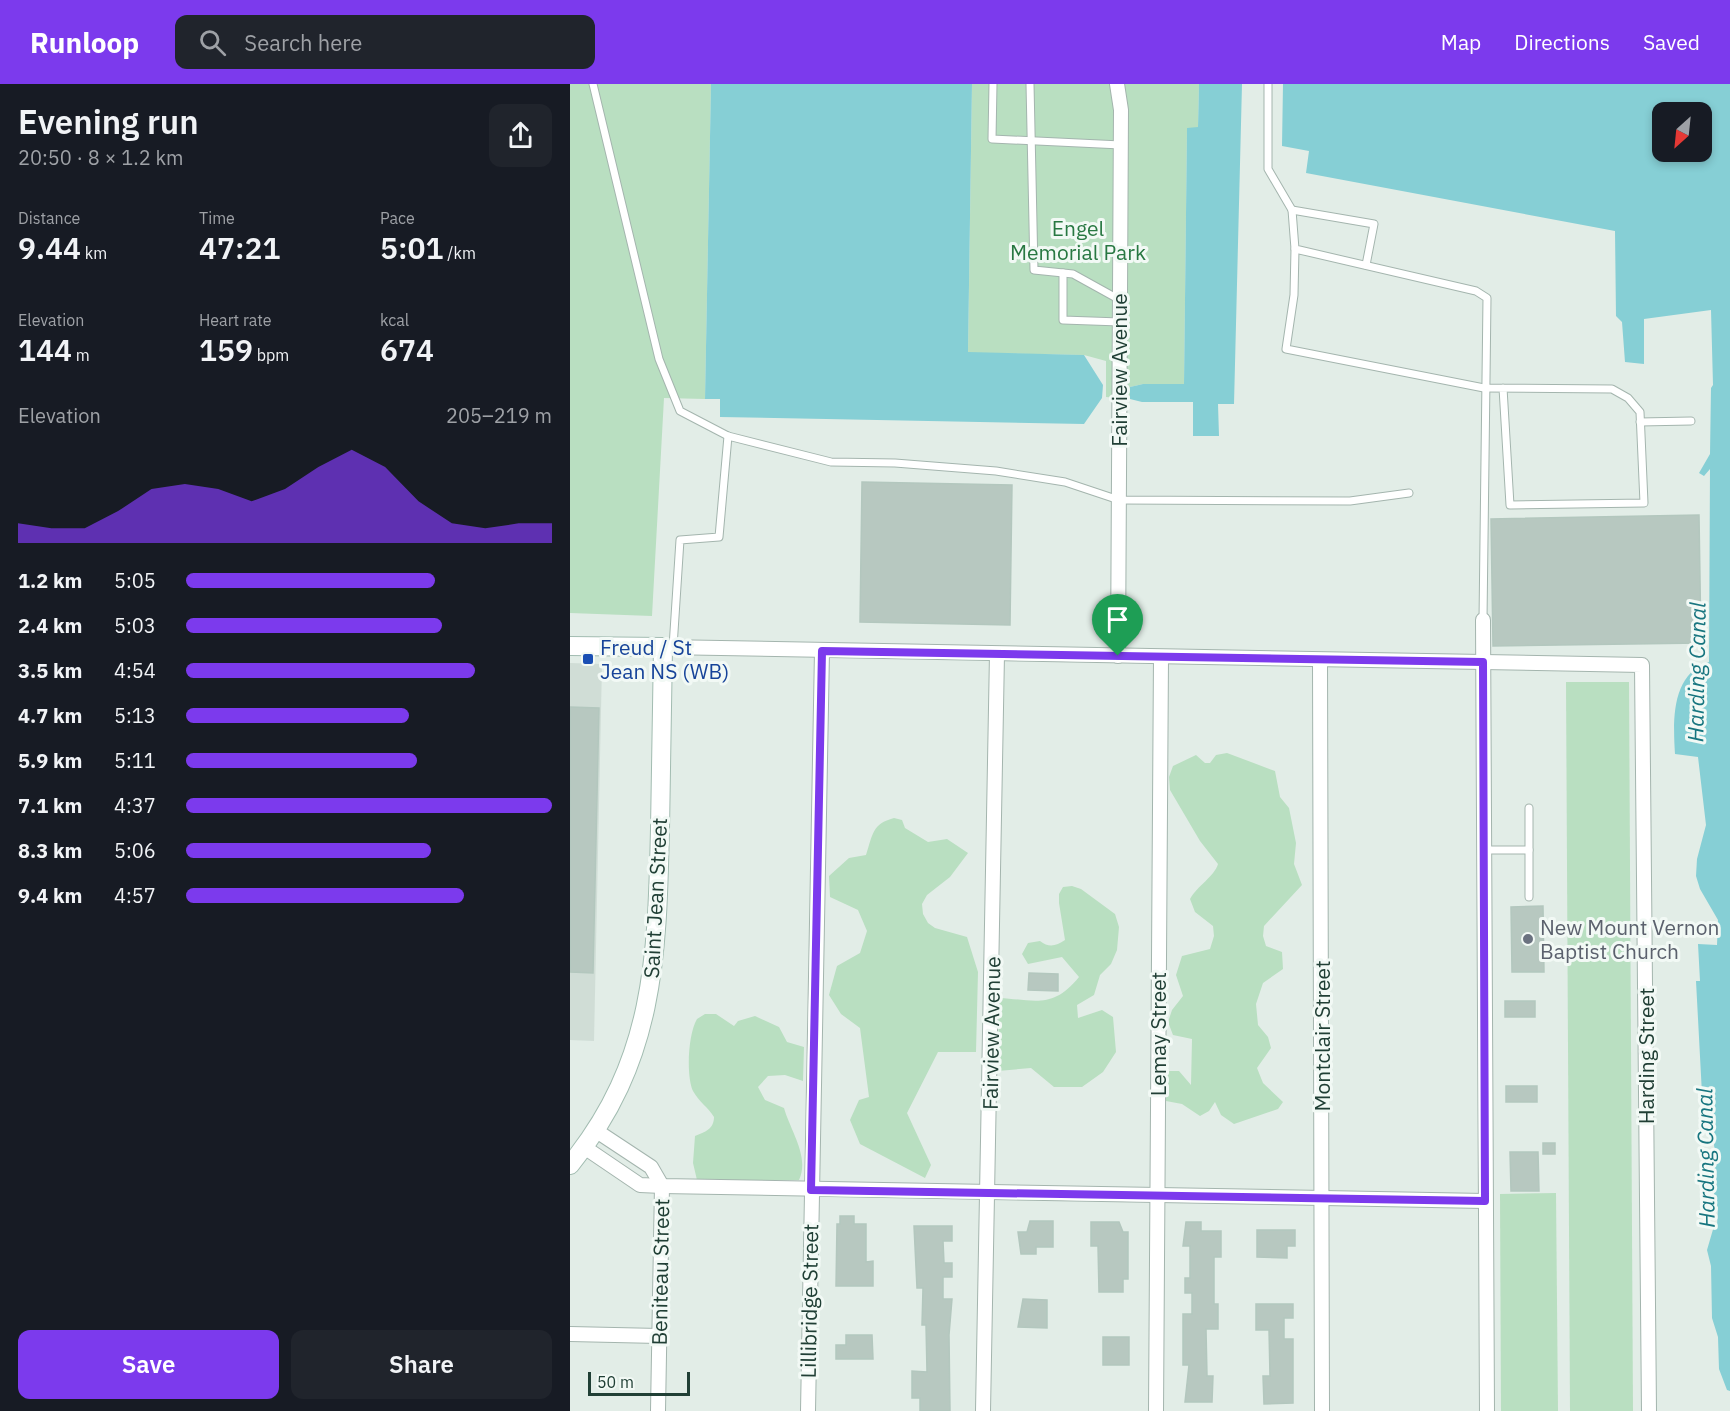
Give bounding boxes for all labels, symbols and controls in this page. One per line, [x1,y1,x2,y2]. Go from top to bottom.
search box [175,15,595,69]
text: Runloop [30,24,139,61]
icon: search [196,26,229,59]
text: Search here [244,28,362,57]
text: Map [1441,28,1481,56]
text: Directions [1514,28,1610,56]
text: Saved [1643,28,1700,56]
text: Evening run [18,100,199,143]
north arrow [1652,102,1712,162]
map controls [1652,102,1712,162]
button: share [489,104,552,167]
text: 20:50 · 8 × 1.2 km [18,144,183,171]
text: Distance [18,208,80,228]
text: Time [199,208,235,228]
text: Pace [380,208,415,228]
park label: Engel Memorial Park [1010,214,1146,266]
text: 9.44 [18,228,81,267]
text: 47:21 [199,228,281,267]
text: 5:01 [380,228,444,267]
text: km [81,243,107,263]
text: /km [444,243,476,263]
street label: Fairview Avenue [1105,293,1133,447]
text: Elevation [18,310,84,330]
text: Heart rate [199,310,272,330]
text: kcal [380,310,409,330]
text: 144 [18,330,72,369]
text: 159 [199,330,253,369]
text: 674 [380,330,434,369]
text: m [72,345,90,365]
text: bpm [253,345,289,365]
text: Elevation [18,402,101,429]
text: 205–219 m [446,402,552,429]
text: 1.2 km [18,567,82,594]
text: 5:05 [114,567,156,594]
pin [1092,594,1143,656]
water label: Harding Canal [1680,602,1712,742]
icon: arrive [1101,603,1134,636]
text: 2.4 km [18,612,82,639]
text: 5:03 [114,612,156,639]
place label: Freud / St Jean NS (WB) [600,633,729,685]
marker: Freud / St Jean NS (WB) [581,652,595,666]
text: 3.5 km [18,657,82,684]
text: 4:54 [114,657,156,684]
text: 4.7 km [18,702,82,729]
text: 5:13 [114,702,156,729]
text: 5.9 km [18,747,82,774]
text: 5:11 [114,747,156,774]
text: 7.1 km [18,792,82,819]
text: 4:37 [114,792,156,819]
street label: Saint Jean Street [637,817,673,979]
text: 8.3 km [18,837,82,864]
text: 5:06 [114,837,156,864]
text: 9.4 km [18,882,82,909]
text: 4:57 [114,882,156,909]
place label: New Mount Vernon Baptist Church [1540,913,1719,965]
marker: New Mount Vernon Baptist Church [1521,932,1535,946]
street label: Fairview Avenue [976,956,1006,1110]
street label: Montclair Street [1308,960,1336,1112]
street label: Lemay Street [1144,972,1172,1096]
street label: Harding Street [1632,988,1660,1124]
water label: Harding Canal [1689,1088,1721,1228]
street label: Beniteau Street [645,1198,675,1346]
street label: Lillibridge Street [794,1223,824,1379]
button: Save [18,1330,279,1399]
button: Share [291,1330,552,1399]
scale bar [588,1369,690,1396]
text: 50 m [597,1372,634,1392]

